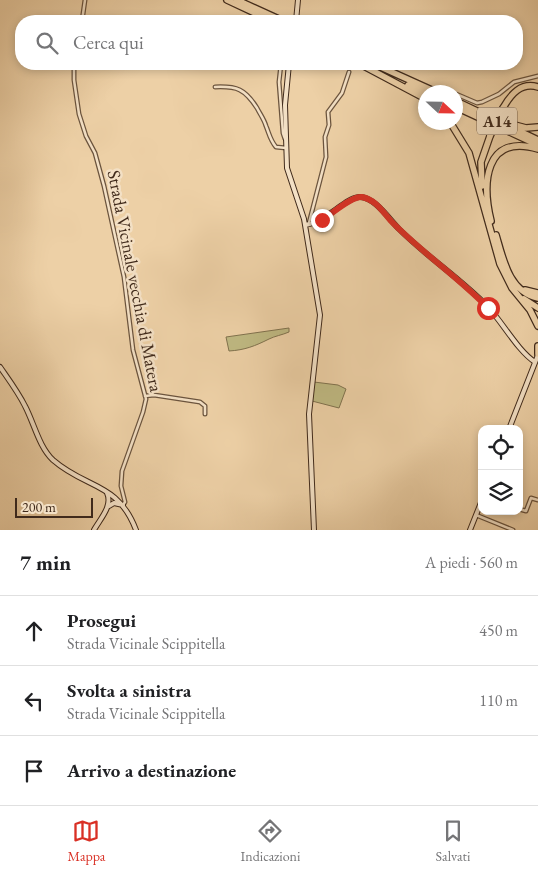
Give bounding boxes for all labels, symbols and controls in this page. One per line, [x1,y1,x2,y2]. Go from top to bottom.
search box [15,15,523,70]
icon: search [33,29,61,57]
text: Cerca qui [73,30,144,55]
north arrow [418,85,463,130]
road number: A14 [477,108,517,134]
street label: Strada Vicinale vecchia di Matera [103,168,168,395]
route end [311,209,334,232]
route start [477,297,500,320]
map controls [478,425,523,515]
button: locate [478,425,523,470]
button: layers [478,470,523,515]
scale bar [15,495,92,518]
text: 200 m [22,498,56,516]
text: 7 min [20,549,71,576]
text: A piedi · 560 m [425,552,518,573]
text: Prosegui [67,608,136,633]
icon: ahead [20,617,48,645]
text: 450 m [479,620,518,641]
text: Strada Vicinale Scippitella [67,633,226,654]
text: Svolta a sinistra [67,678,191,703]
icon: left [20,687,48,715]
text: 110 m [479,690,518,711]
text: Strada Vicinale Scippitella [67,703,226,724]
icon: arrive [20,757,48,785]
text: Arrivo a destinazione [67,758,236,783]
tab: Mappa [68,817,105,865]
tab: Indicazioni [241,817,300,865]
tab: Salvati [436,817,470,865]

